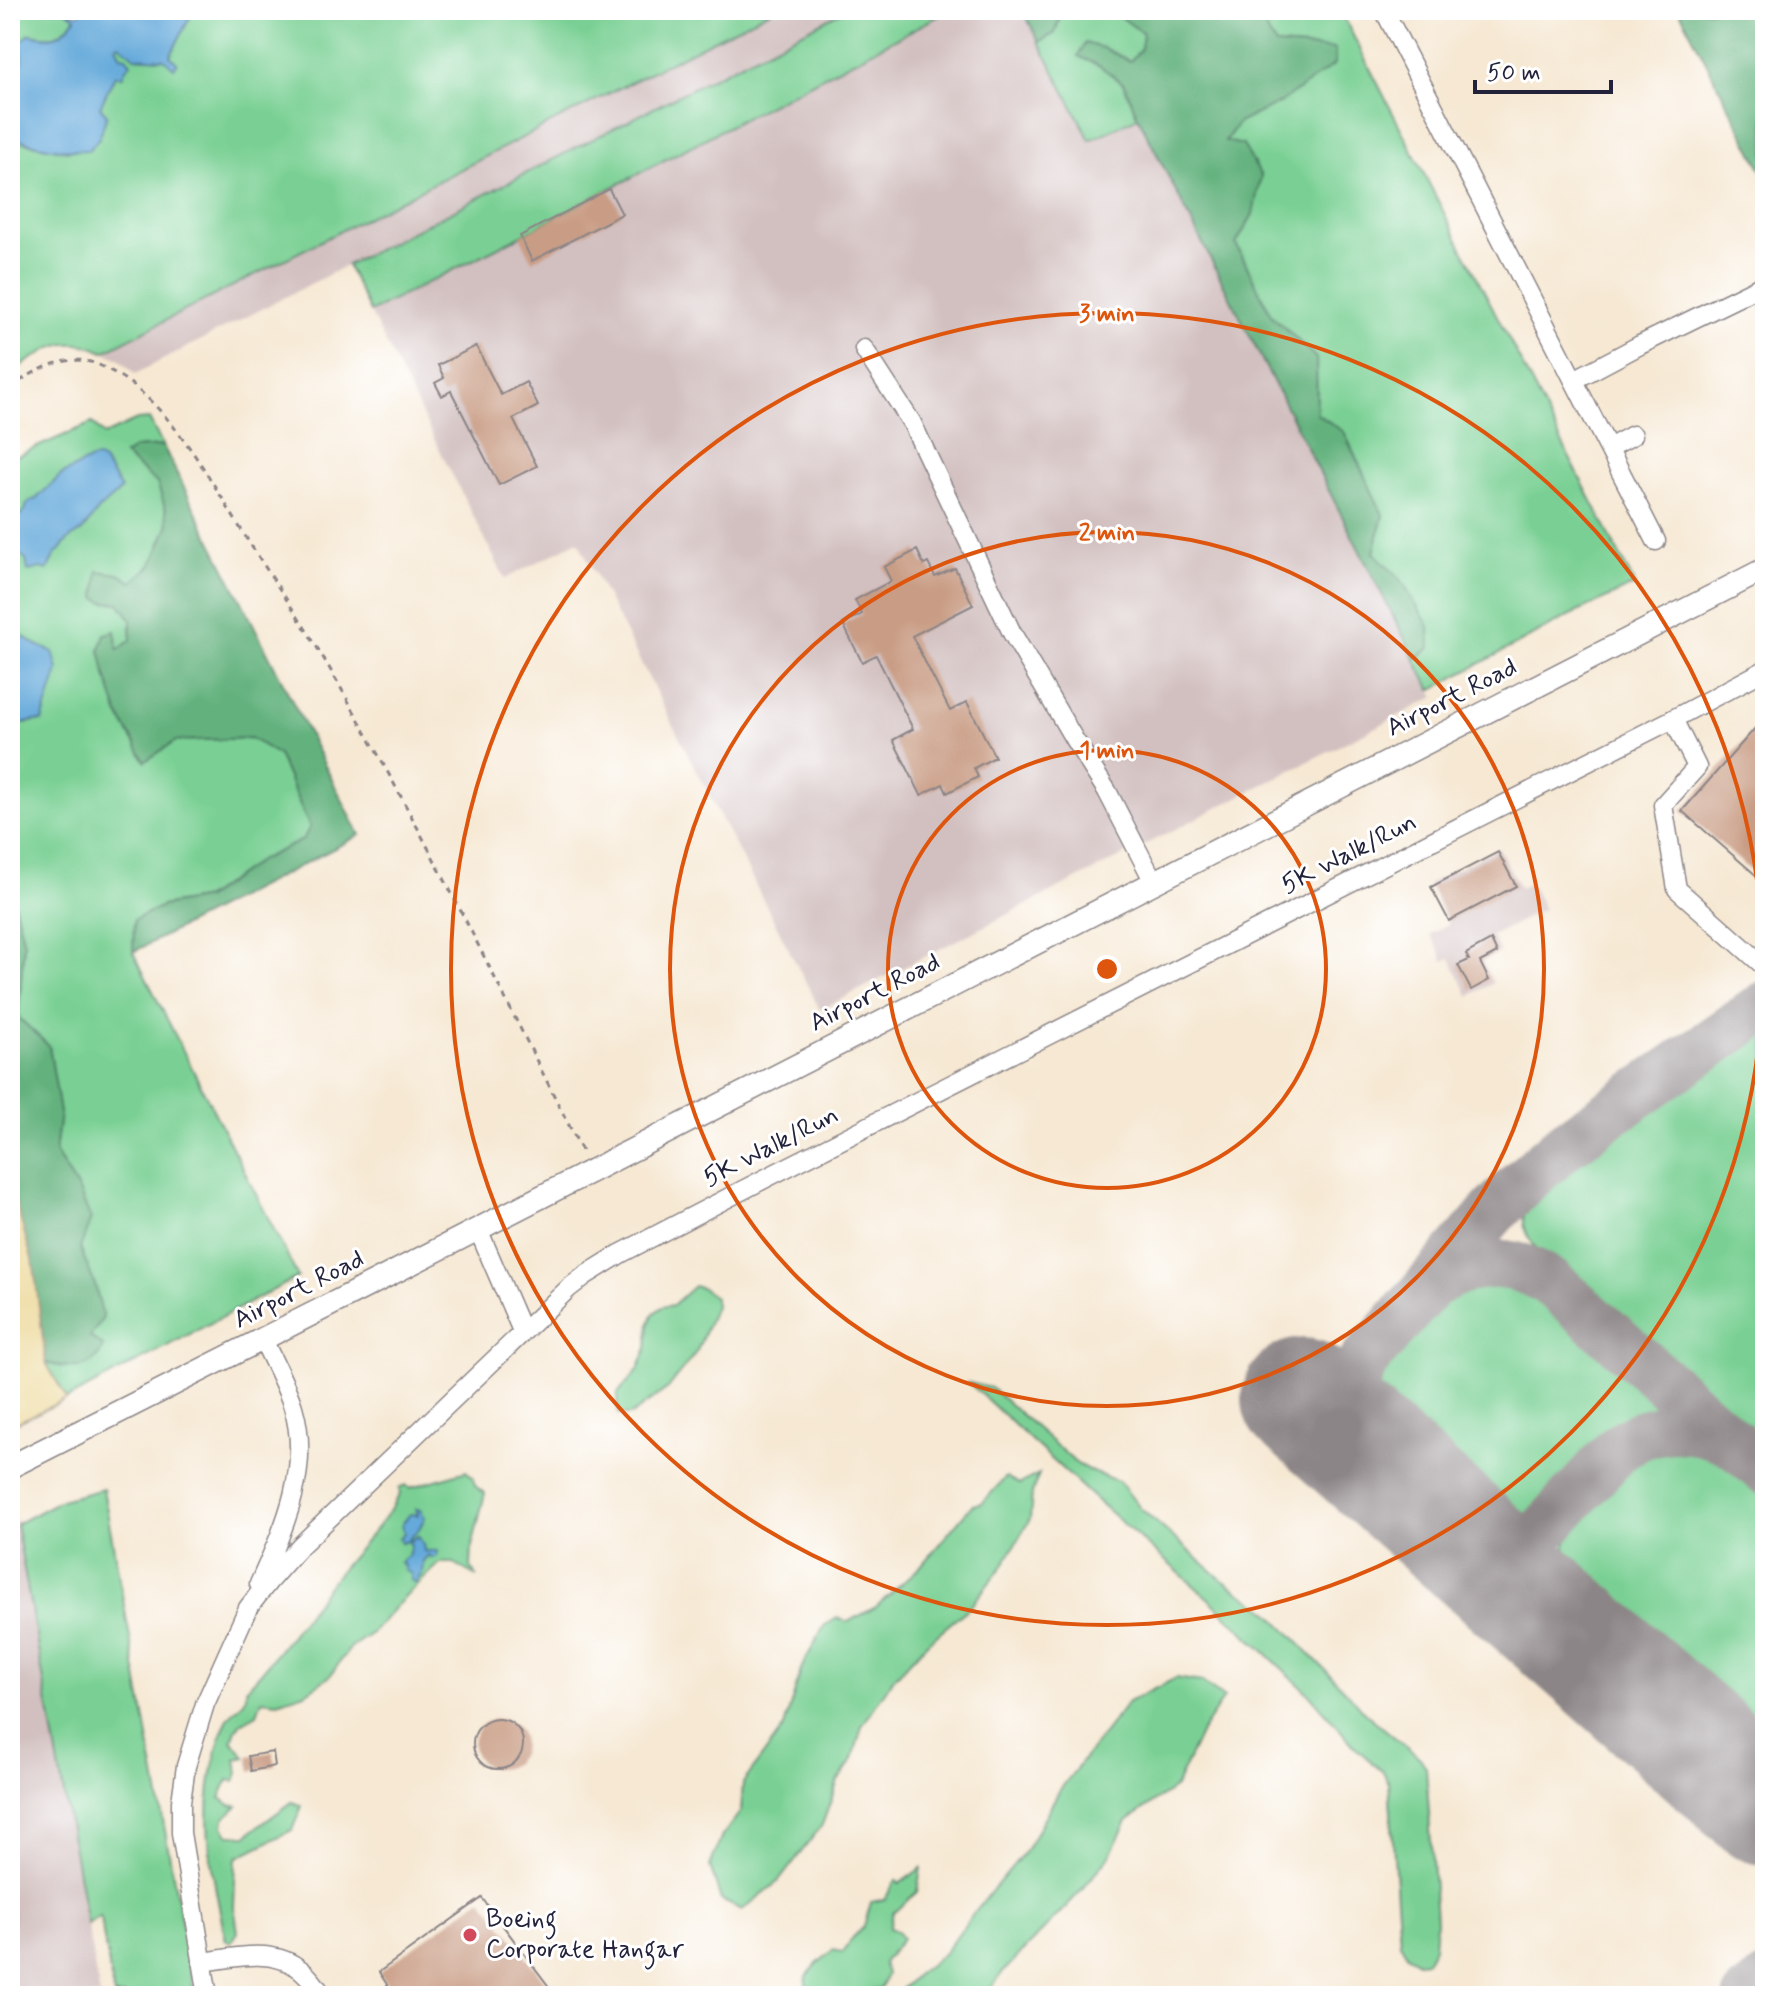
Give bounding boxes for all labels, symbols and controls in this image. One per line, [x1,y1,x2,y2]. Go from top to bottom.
scale bar [1475,44,1611,94]
text: 50 m [1487,58,1541,89]
text: 3 min [1079,299,1135,330]
text: 2 min [1079,518,1135,549]
street label: Airport Road [1381,651,1523,745]
text: 1 min [1079,736,1135,767]
street label: 5K Walk/Run [1276,805,1422,903]
street label: Airport Road [804,946,946,1040]
centre of rings [1093,955,1121,983]
street label: 5K Walk/Run [698,1098,844,1196]
street label: Airport Road [228,1243,370,1337]
place label: Boeing Corporate Hangar [486,1903,685,1970]
marker: Boeing Corporate Hangar [461,1926,479,1944]

